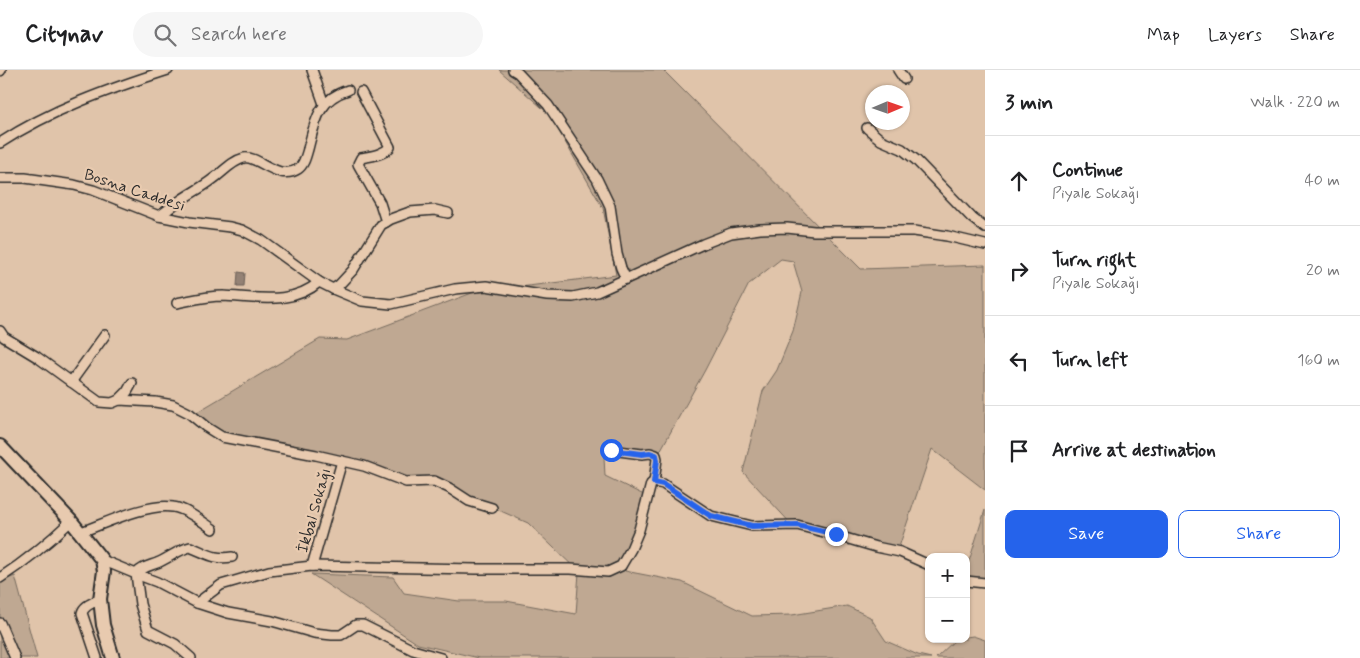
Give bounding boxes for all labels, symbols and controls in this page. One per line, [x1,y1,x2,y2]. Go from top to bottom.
search box [133,12,483,57]
text: Citynav [25,19,103,50]
icon: search [151,21,179,49]
text: Search here [191,22,287,47]
text: Map [1147,23,1180,47]
text: Layers [1208,23,1262,47]
text: Share [1290,23,1335,47]
north arrow [865,85,910,130]
text: 3 min [1005,89,1053,117]
text: Walk · 220 m [1250,92,1340,113]
text: Continue [1052,158,1123,183]
street label: Bosna Caddesi [81,164,188,217]
icon: ahead [1005,167,1033,195]
text: 40 m [1304,170,1340,191]
text: Piyale Sokağı [1052,183,1140,204]
text: Turn right [1052,248,1136,273]
icon: right [1005,257,1033,285]
text: 20 m [1306,260,1340,281]
text: Piyale Sokağı [1052,273,1140,294]
icon: left [1005,347,1033,375]
text: Turn left [1052,348,1128,373]
text: 160 m [1297,350,1340,371]
icon: arrive [1005,437,1033,465]
text: Arrive at destination [1052,438,1216,463]
route start [600,439,623,462]
street label: İkbal Sokağı [292,466,337,555]
button: Save [1005,510,1168,558]
button: Share [1178,510,1340,558]
route end [825,523,848,546]
map controls [925,553,970,643]
button: + [925,553,970,598]
button: − [925,598,970,643]

